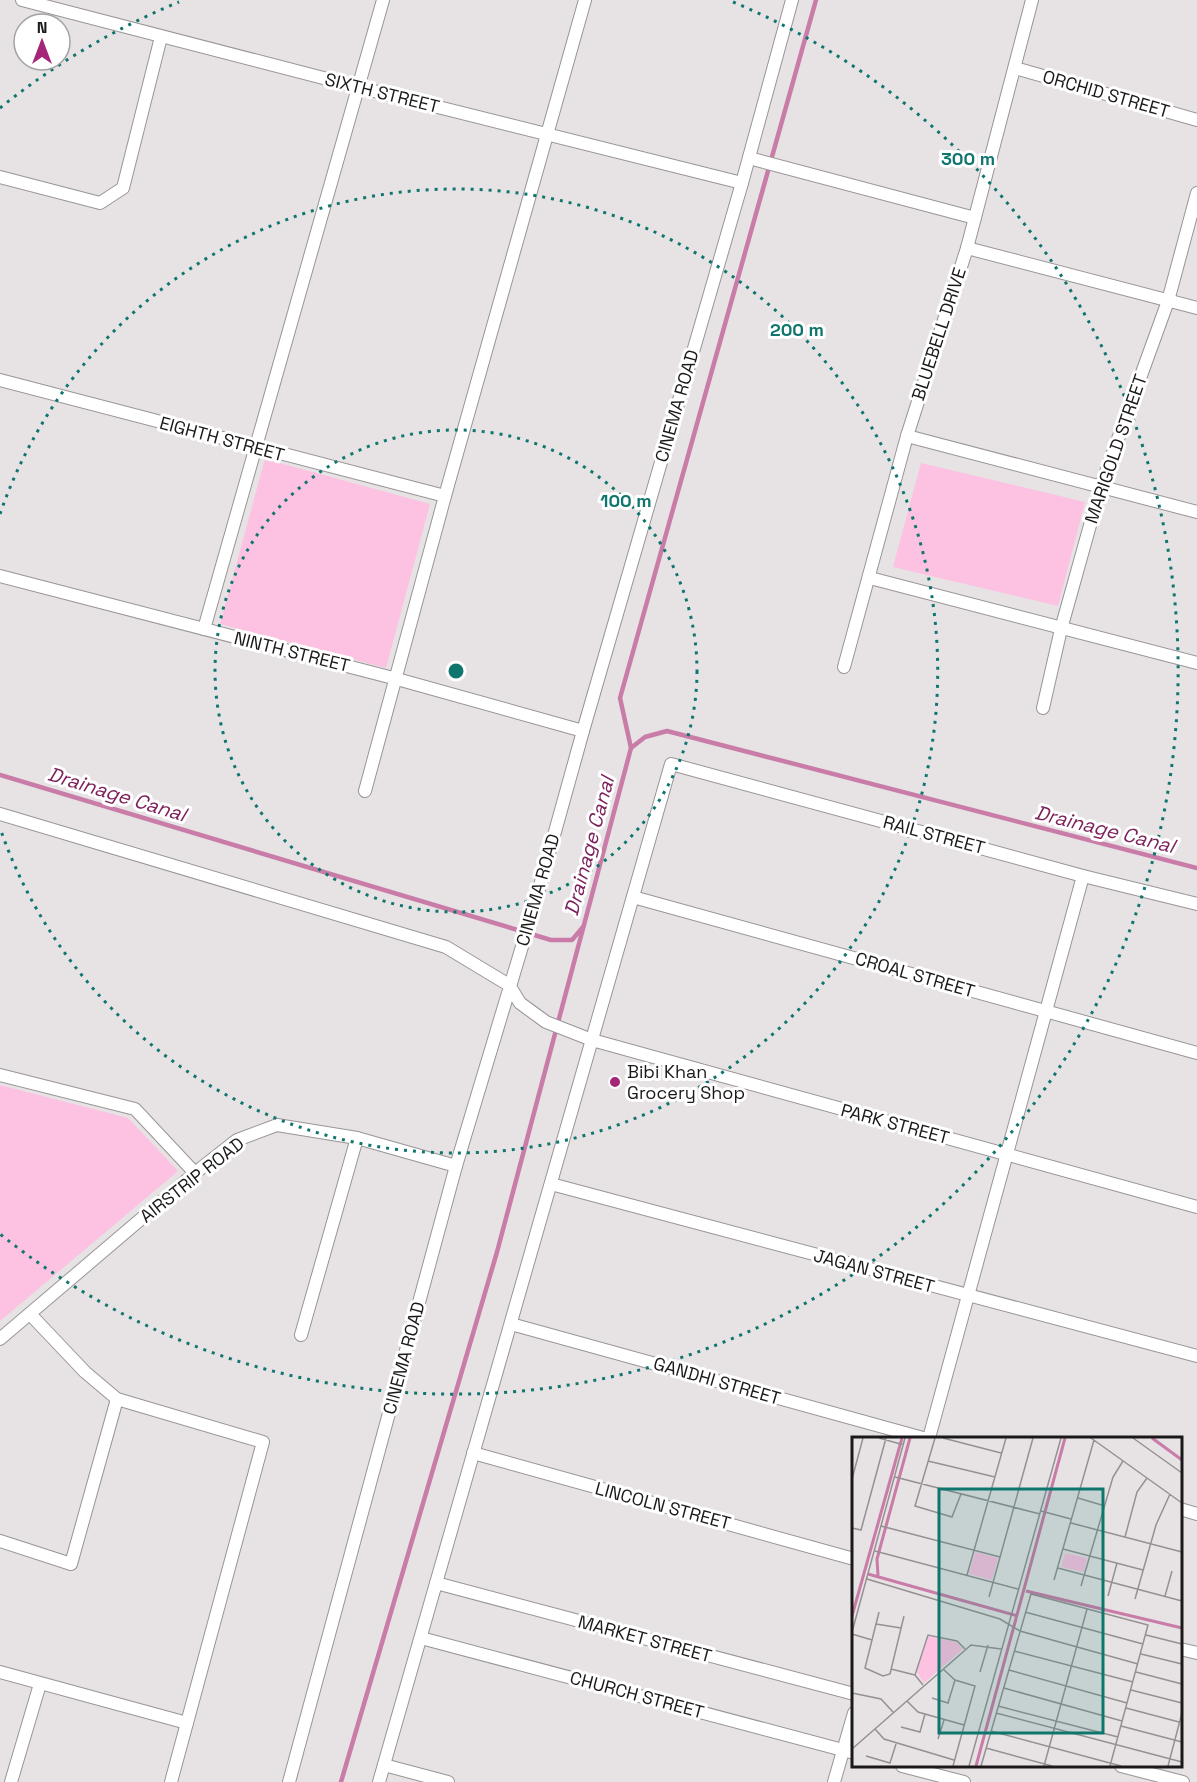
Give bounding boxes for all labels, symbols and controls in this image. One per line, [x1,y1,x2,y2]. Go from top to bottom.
north arrow [12,12,72,72]
text: N [37,17,47,38]
street label: ORCHID STREET [1040,64,1173,123]
street label: SIXTH STREET [322,67,442,118]
text: 300 m [941,147,995,170]
street label: BLUEBELL DRIVE [906,264,971,403]
text: 200 m [770,318,824,341]
street label: CINEMA ROAD [649,347,704,465]
street label: MARIGOLD STREET [1079,371,1152,526]
street label: EIGHTH STREET [157,411,288,466]
text: 100 m [600,489,652,512]
street label: NINTH STREET [232,626,353,677]
centre of rings [446,661,466,681]
water label: Drainage Canal [45,761,191,828]
water label: Drainage Canal [558,771,621,919]
water label: Drainage Canal [1032,799,1180,859]
street label: RAIL STREET [881,810,988,859]
street label: CINEMA ROAD [510,831,565,949]
street label: CROAL STREET [853,946,978,1003]
place label: Bibi Khan Grocery Shop [627,1060,745,1104]
marker: Bibi Khan Grocery Shop [608,1075,622,1089]
street label: PARK STREET [838,1098,952,1149]
street label: AIRSTRIP ROAD [135,1132,248,1227]
street label: JAGAN STREET [811,1243,938,1298]
street label: CINEMA ROAD [377,1299,430,1417]
street label: GANDHI STREET [651,1351,784,1410]
inset map [852,1437,1182,1767]
street label: LINCOLN STREET [593,1476,734,1535]
street label: MARKET STREET [576,1610,715,1668]
street label: CHURCH STREET [568,1666,707,1724]

